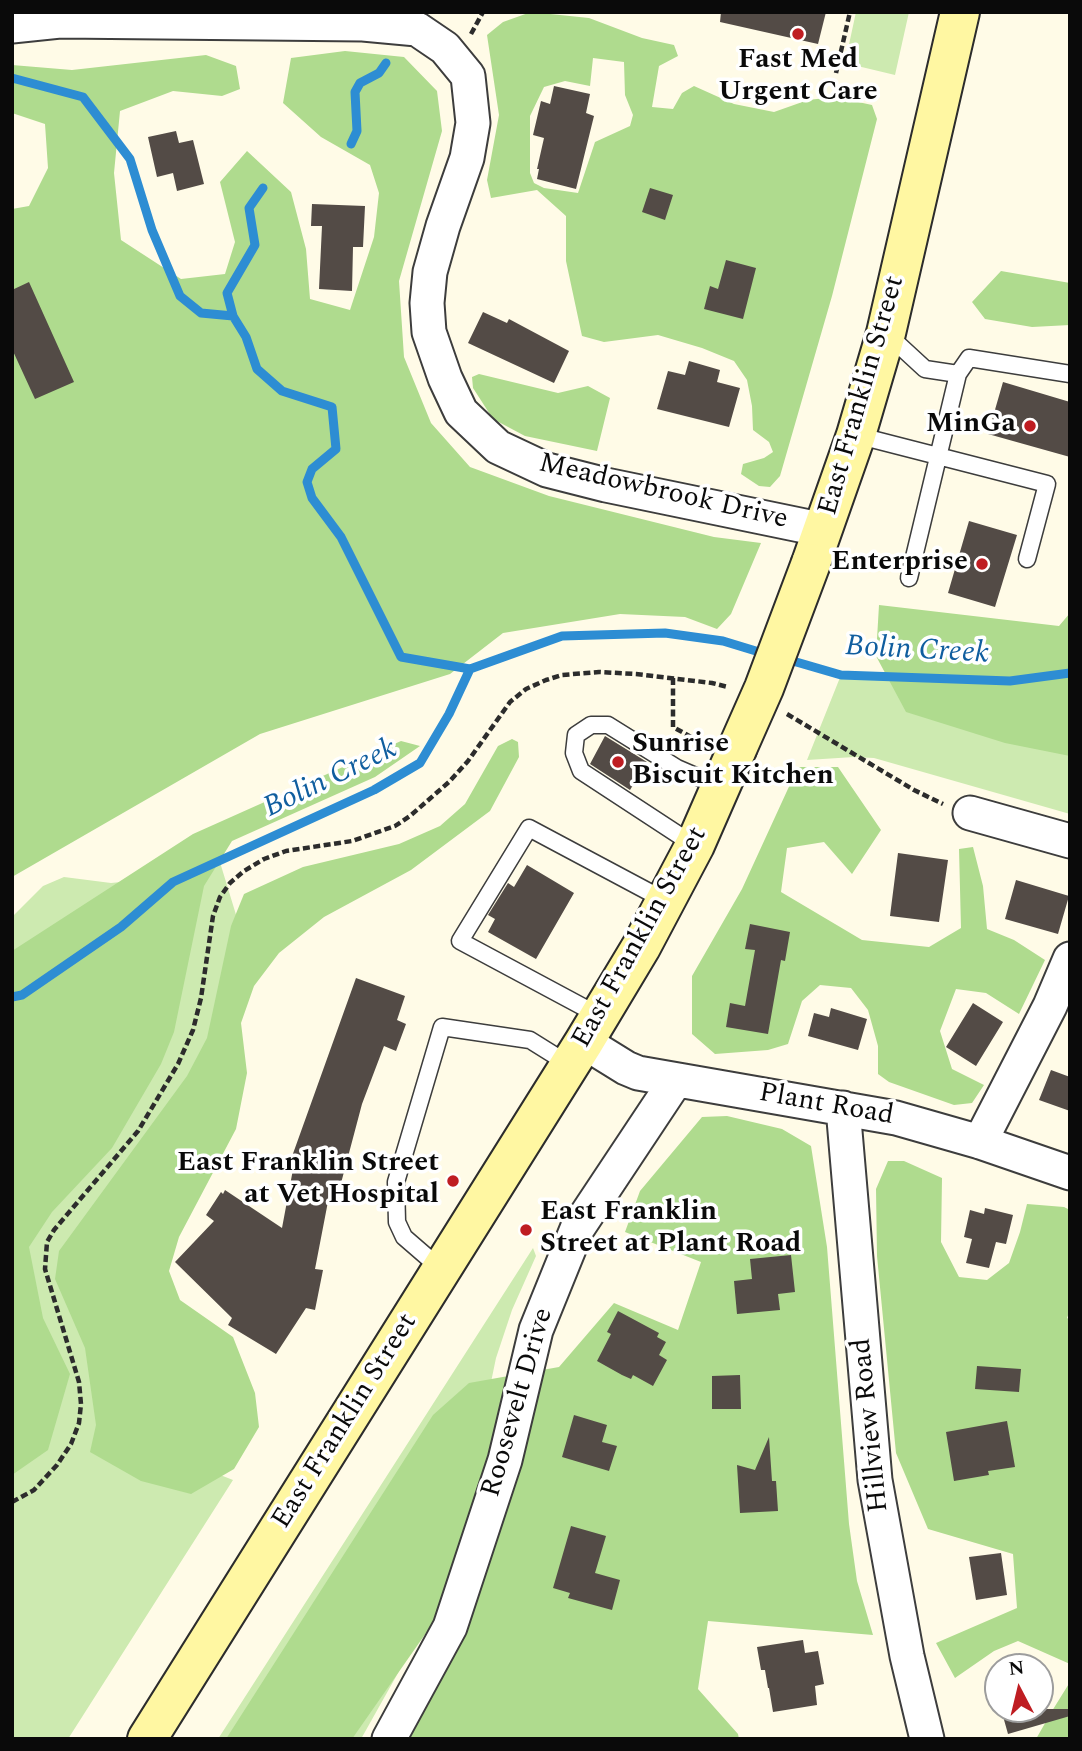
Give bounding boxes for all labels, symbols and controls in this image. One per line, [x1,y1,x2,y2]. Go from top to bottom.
marker: Fast Med Urgent Care [790,26,806,42]
place label: Fast Med Urgent Care [718,45,878,111]
street label: East Franklin Street [813,272,913,520]
place label: MinGa [926,409,1016,443]
marker: MinGa [1022,418,1038,434]
street label: Meadowbrook Drive [535,448,791,538]
place label: Enterprise [831,547,968,581]
marker: Enterprise [974,556,990,572]
water label: Bolin Creek [844,630,990,674]
place label: Sunrise Biscuit Kitchen [632,729,834,795]
water label: Bolin Creek [258,732,404,828]
marker: Sunrise Biscuit Kitchen [610,754,626,770]
street label: East Franklin Street [566,822,716,1054]
street label: Plant Road [756,1078,896,1134]
place label: East Franklin Street at Vet Hospital [177,1148,439,1214]
marker: East Franklin Street at Vet Hospital [445,1173,461,1189]
place label: East Franklin Street at Plant Road [540,1197,801,1263]
marker: East Franklin Street at Plant Road [518,1222,534,1238]
street label: Roosevelt Drive [476,1305,562,1501]
street label: East Franklin Street [266,1308,426,1536]
street label: Hillview Road [846,1336,898,1514]
north arrow [984,1653,1054,1723]
text: N [1007,1653,1026,1684]

